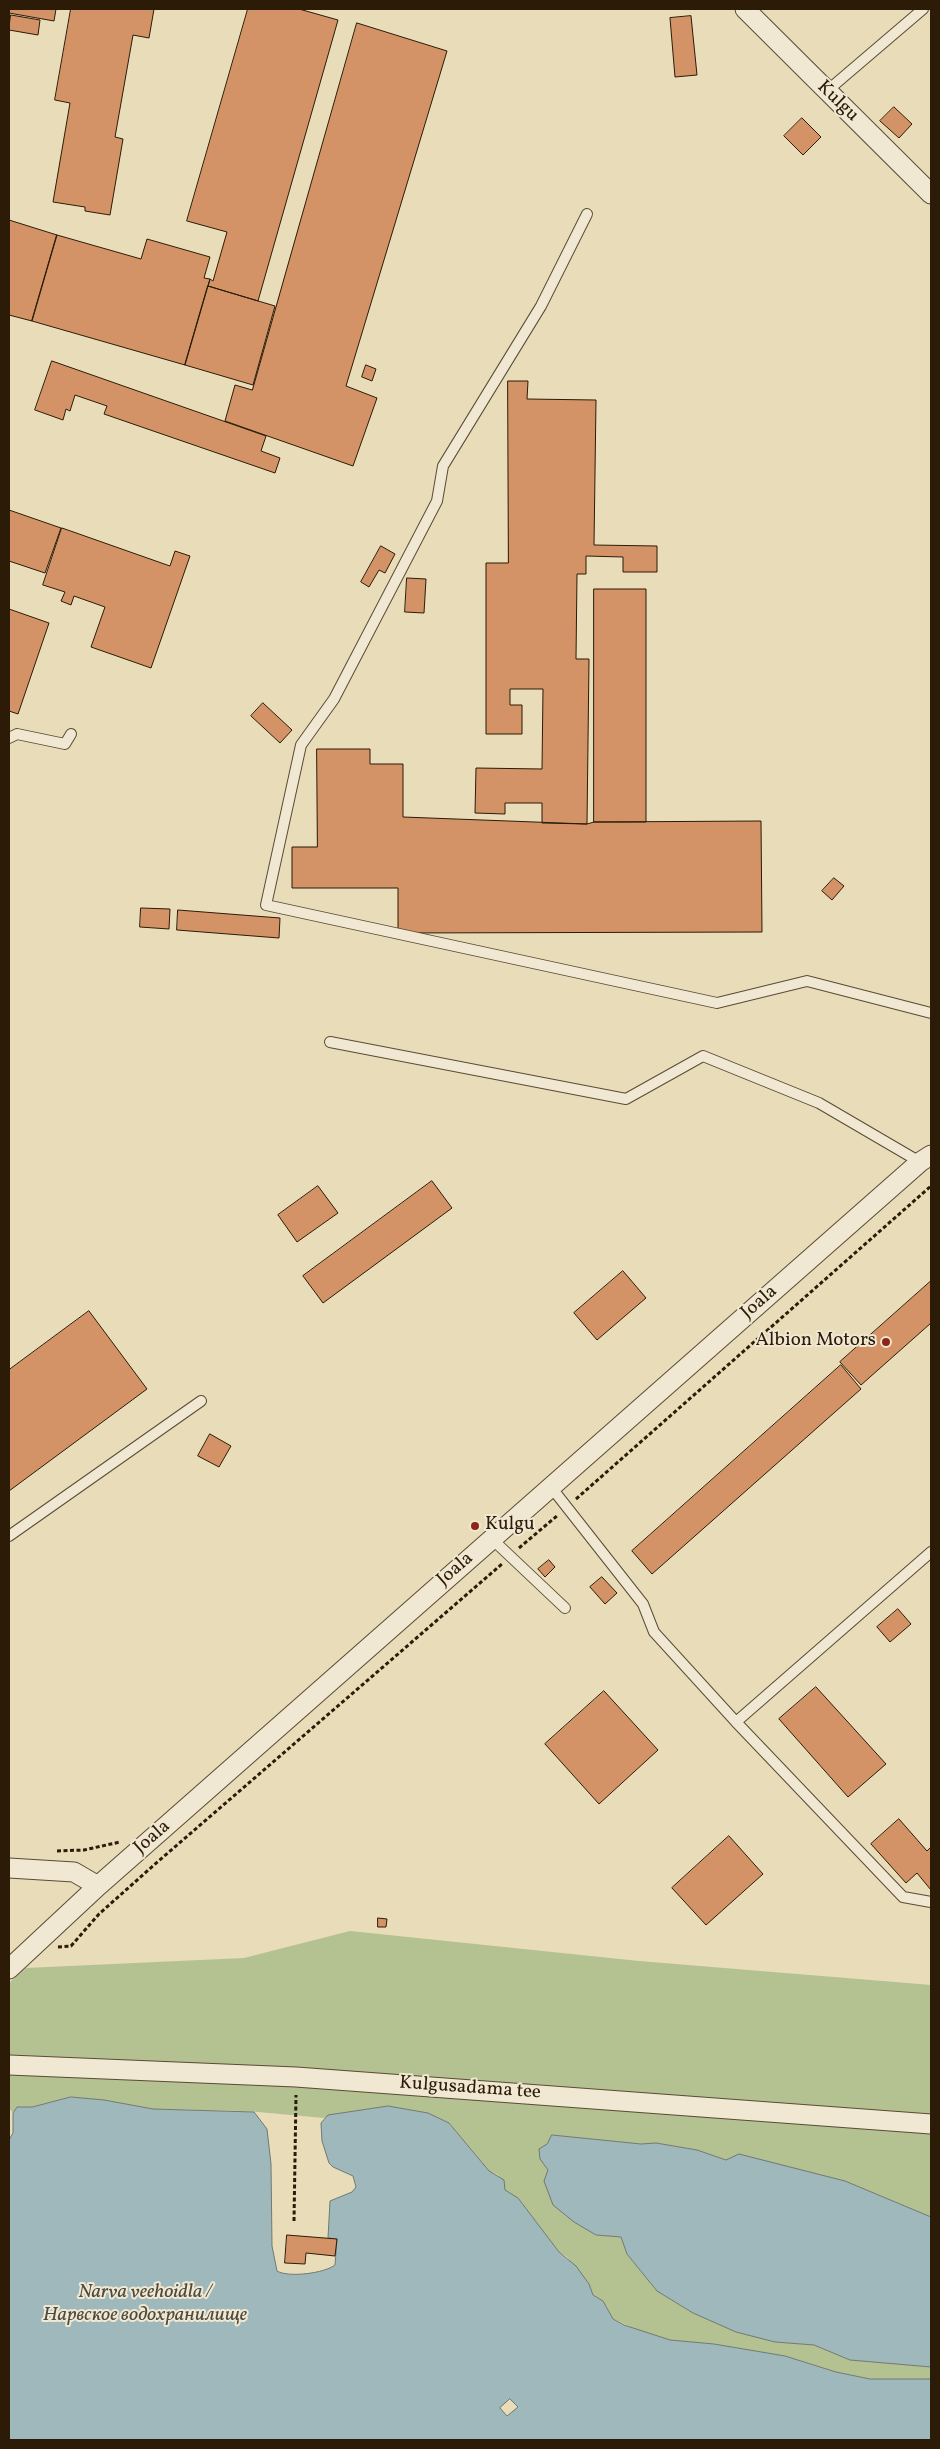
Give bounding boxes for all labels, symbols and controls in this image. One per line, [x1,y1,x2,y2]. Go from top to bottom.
street label: Kulgu [811,77,863,127]
street label: Joala [737,1281,783,1325]
place label: Albion Motors [755,1331,876,1353]
marker: Albion Motors [880,1336,892,1348]
place label: Kulgu [485,1515,535,1537]
marker: Kulgu [469,1520,481,1532]
street label: Joala [433,1548,479,1592]
street label: Joala [130,1816,176,1860]
street label: Kulgusadama tee [398,2073,542,2105]
water label: Narva veehoidla / Нарвское водохранилище [43,2281,247,2328]

